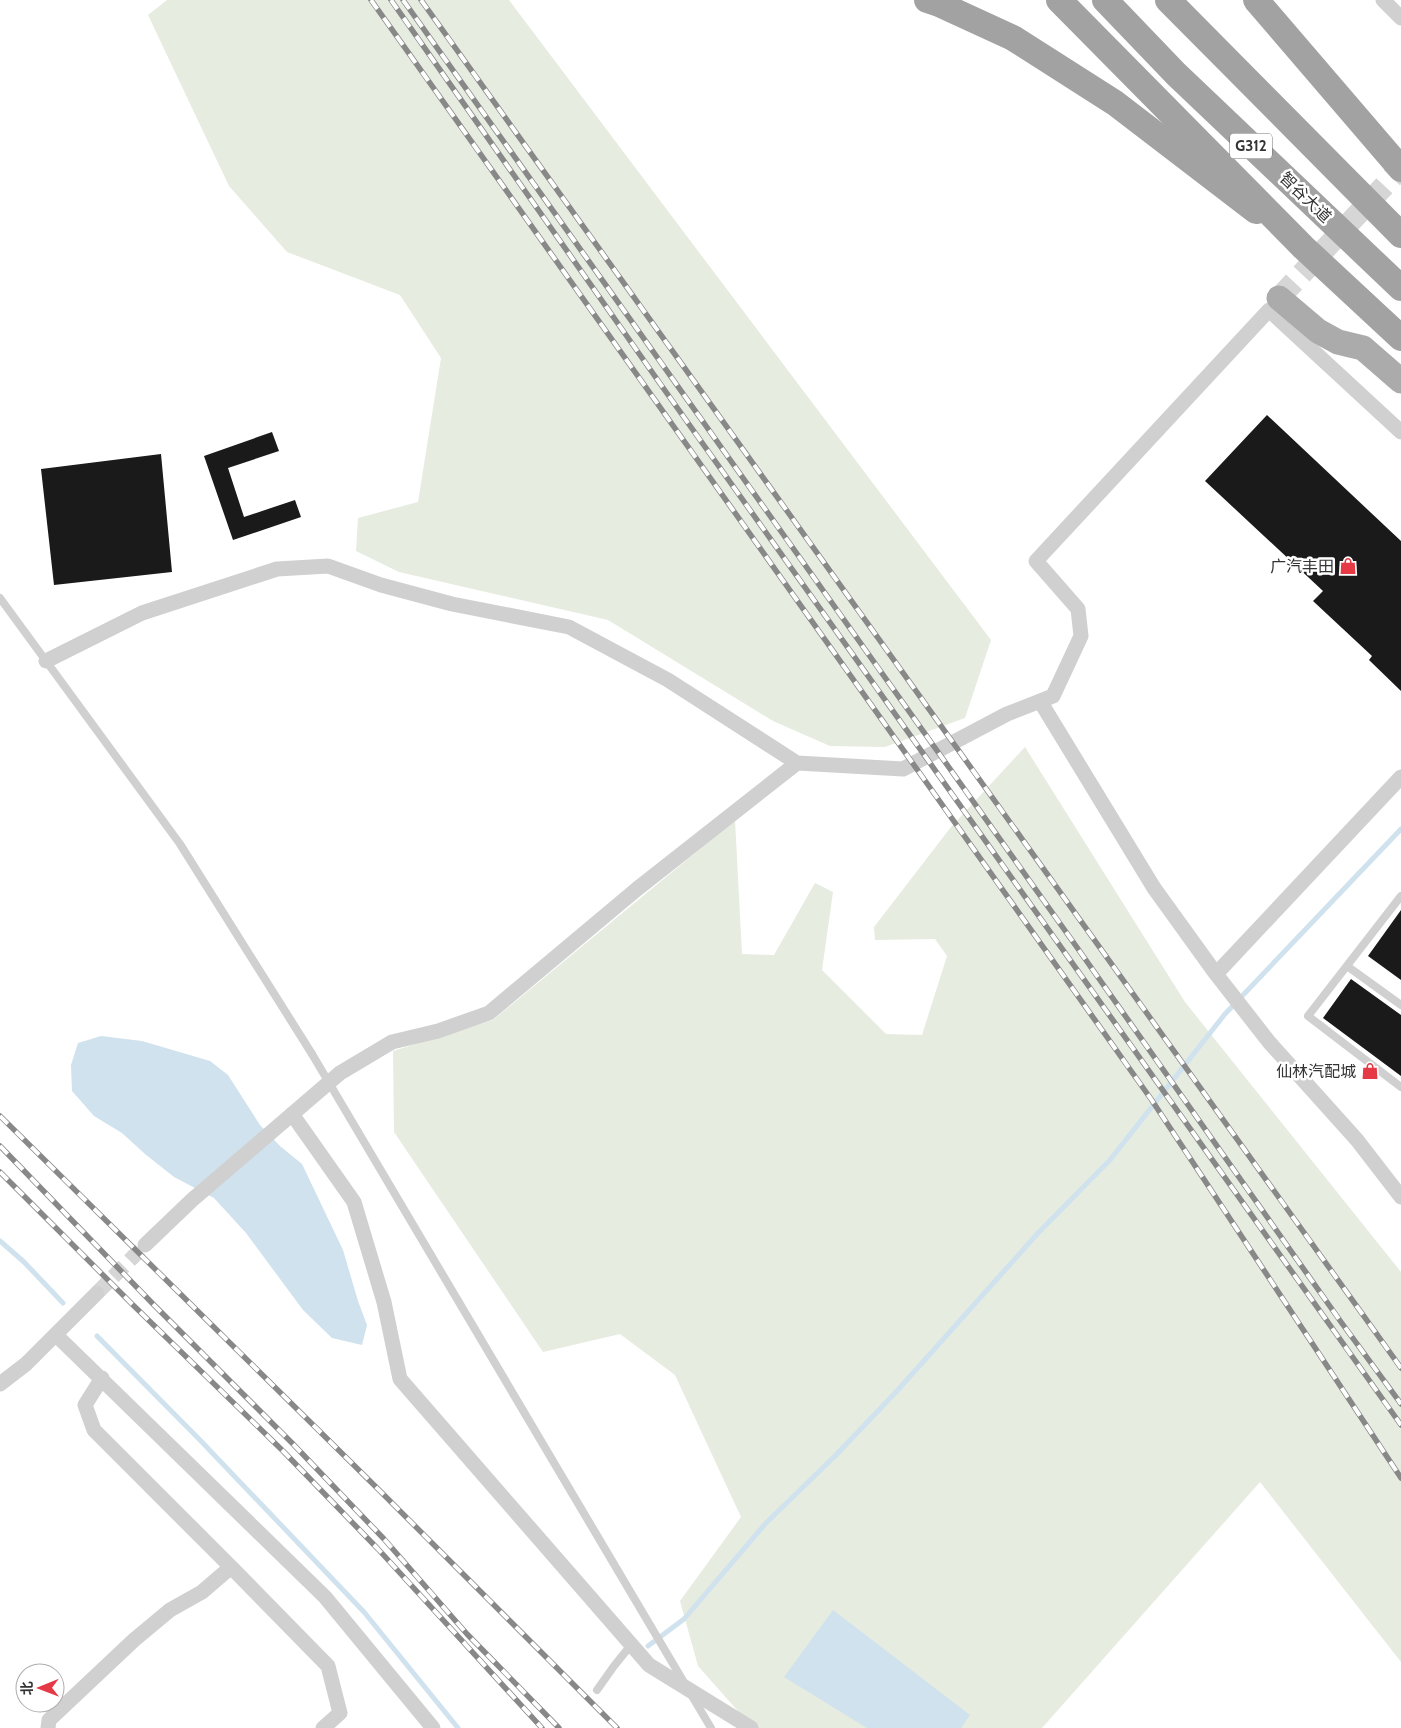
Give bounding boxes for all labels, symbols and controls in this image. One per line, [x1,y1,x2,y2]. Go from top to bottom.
road number: G312 [1230,134,1272,158]
street label: 智谷大道 [1276,168,1335,226]
shop icon: 广汽丰田 [1338,556,1358,576]
place label: 广汽丰田 [1270,557,1334,576]
shop icon: 仙林汽配城 [1360,1061,1380,1081]
place label: 仙林汽配城 [1276,1062,1356,1081]
north arrow [15,1663,65,1713]
text: 北 [18,1681,36,1695]

